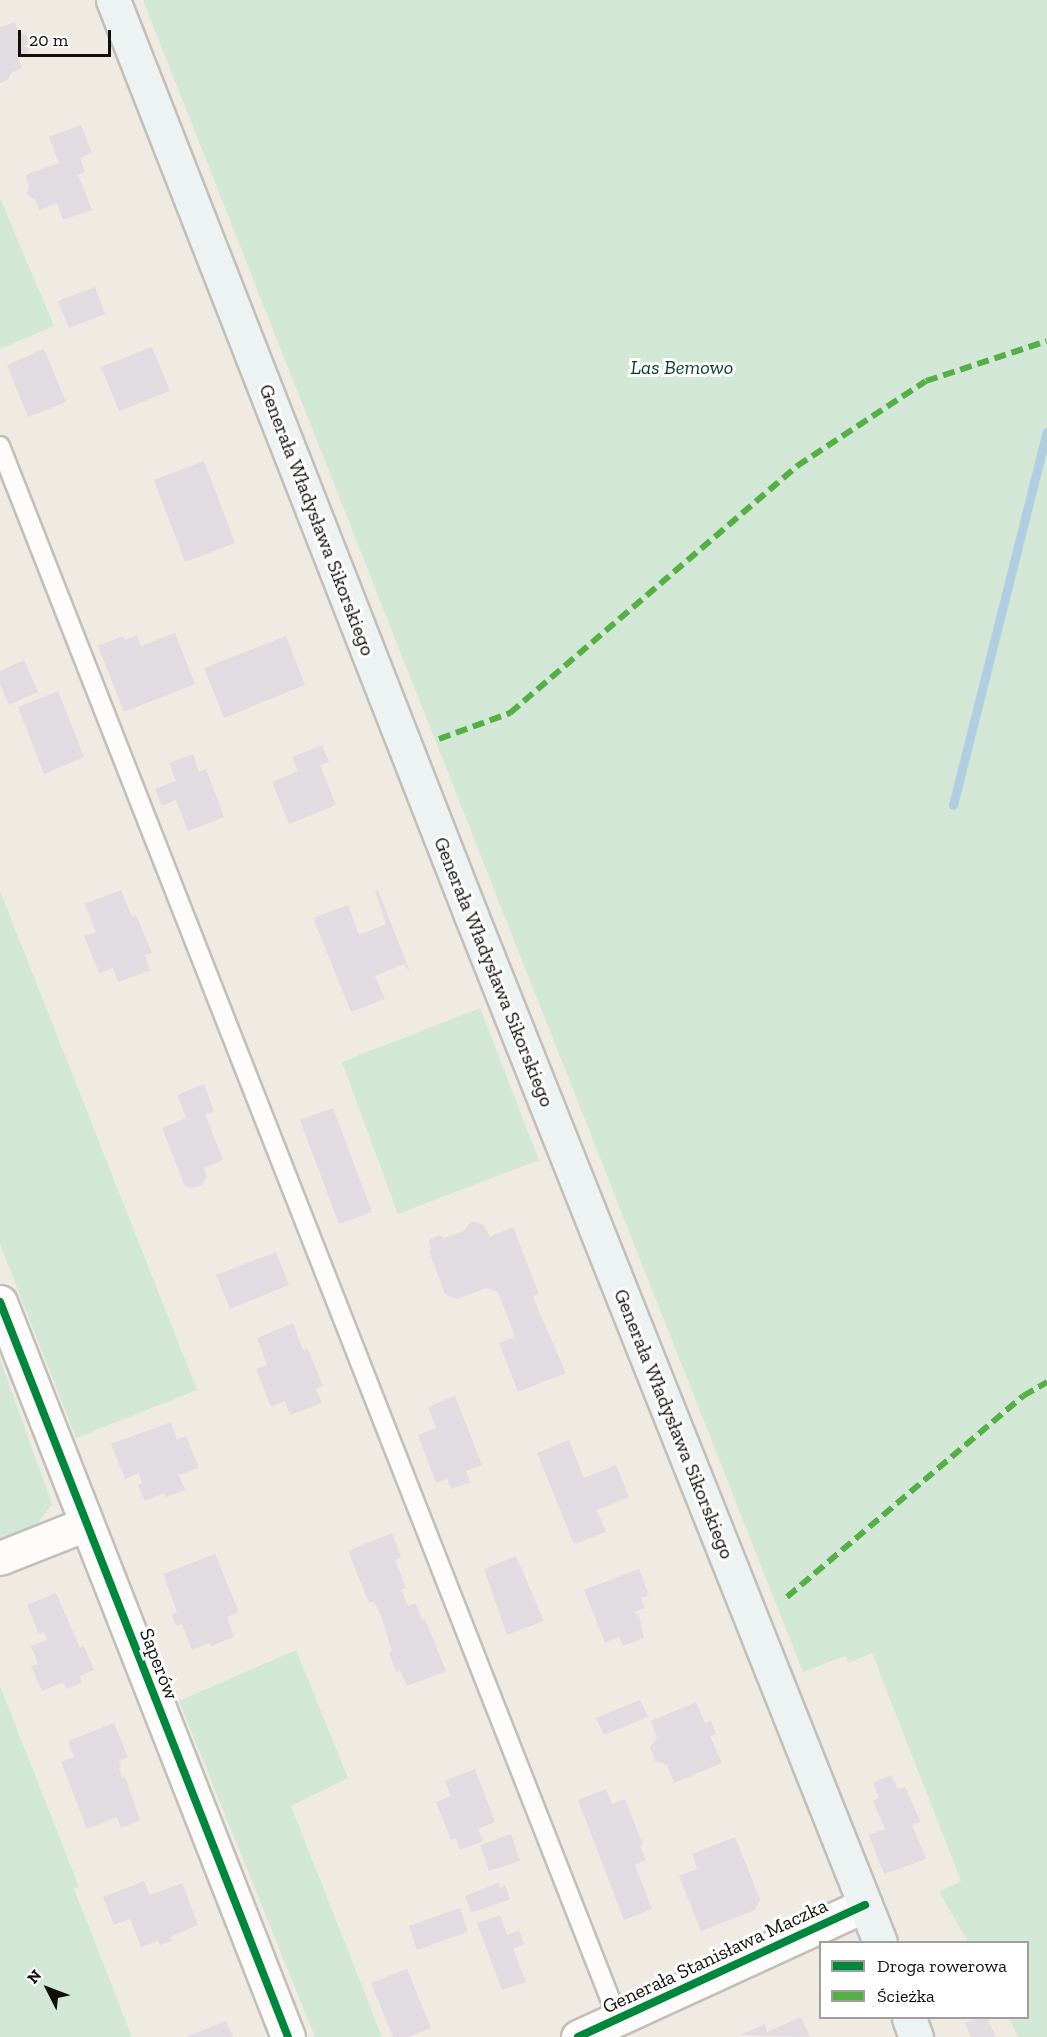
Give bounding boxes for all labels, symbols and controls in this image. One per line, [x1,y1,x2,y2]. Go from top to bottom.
scale bar [21,18,114,56]
text: 20 m [29,29,68,51]
park label: Las Bemowo [631,355,733,379]
street label: Generała Władysława Sikorskiego [254,380,380,660]
street label: Generała Władysława Sikorskiego [429,833,559,1111]
street label: Generała Władysława Sikorskiego [609,1285,739,1563]
street label: Saperów [134,1625,184,1703]
street label: Generała Stanisława Maczka [599,1893,831,2019]
legend [819,1941,1029,2019]
text: Droga rowerowa [877,1955,1007,1977]
north arrow [18,1959,78,2019]
text: N [23,1966,45,1988]
text: Ścieżka [877,1985,935,2007]

